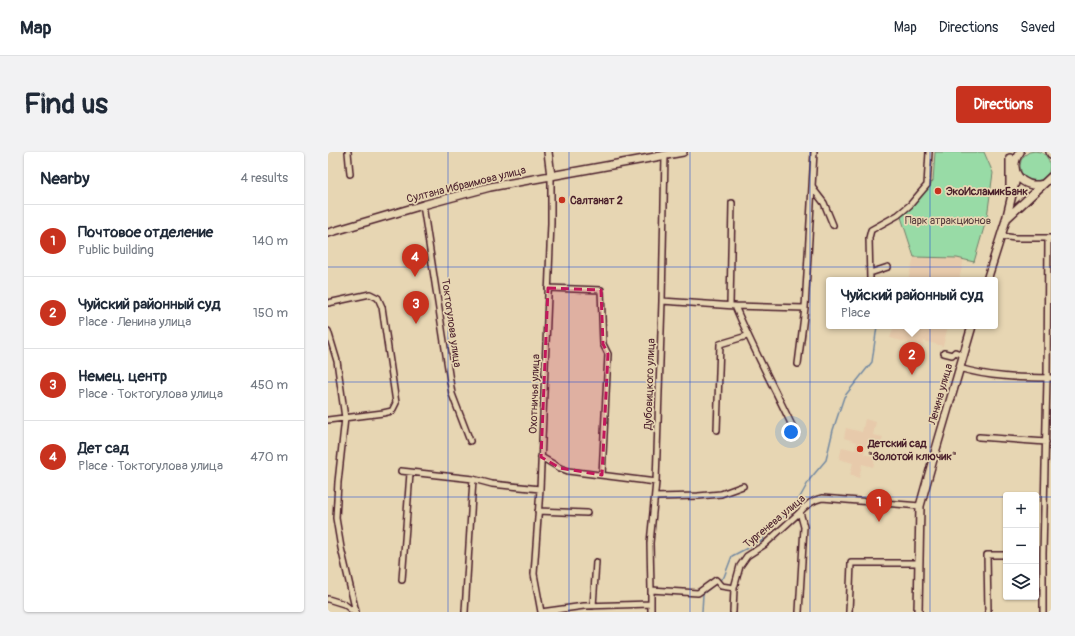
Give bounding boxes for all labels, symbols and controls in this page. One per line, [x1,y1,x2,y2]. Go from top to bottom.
text: Map [20,16,51,40]
text: Map [894,19,917,36]
text: Directions [939,19,998,36]
text: Saved [1020,19,1055,36]
button: Directions [956,86,1051,123]
text: Find us [24,87,108,122]
street label: Султана Ибраимова улица [405,163,527,206]
text: Nearby [40,168,89,189]
text: 4 results [241,170,288,186]
place label: ЭкоИсламикБанк [946,185,1028,198]
marker: ЭкоИсламикБанк [933,186,943,196]
place label: Салтанат 2 [570,194,623,207]
marker: Салтанат 2 [557,195,567,205]
park label: Парк атракционов [905,214,991,227]
text: Почтовое отделение [78,223,213,242]
text: 1 [50,233,56,249]
text: 140 m [252,233,288,249]
text: Public building [78,242,154,258]
pin: 4 [402,244,428,277]
popup [826,277,998,329]
street label: Токтогулова улица [439,278,464,368]
text: Чуйский районный суд [841,286,983,305]
pin: 3 [403,291,429,324]
text: Чуйский районный суд [78,295,221,314]
text: 2 [49,305,57,321]
text: 150 m [253,305,288,321]
text: Place [841,305,870,321]
text: Place · Ленина улица [78,314,191,330]
street label: Дубовицкого улица [641,338,658,431]
pin: 2 [899,342,925,375]
street label: Охотничья улица [527,354,542,434]
street label: Ленина улица [925,362,955,427]
text: Немец. центр [78,367,167,386]
text: 3 [49,377,57,393]
text: 450 m [250,377,288,393]
text: Place · Токтогулова улица [78,386,223,402]
your location [781,422,801,442]
place label: Детский сад "Золотой ключик" [867,437,956,463]
text: Дет сад [78,439,129,458]
marker: Детский сад "Золотой ключик" [855,444,865,454]
text: 4 [49,449,57,465]
text: 470 m [250,449,288,465]
text: Place · Токтогулова улица [78,458,223,474]
pin: 1 [866,489,892,522]
street label: Тургенева улица [741,492,808,551]
map controls [1003,492,1039,600]
button: + [1003,492,1039,528]
button: − [1003,528,1039,564]
button: layers [1003,564,1039,600]

